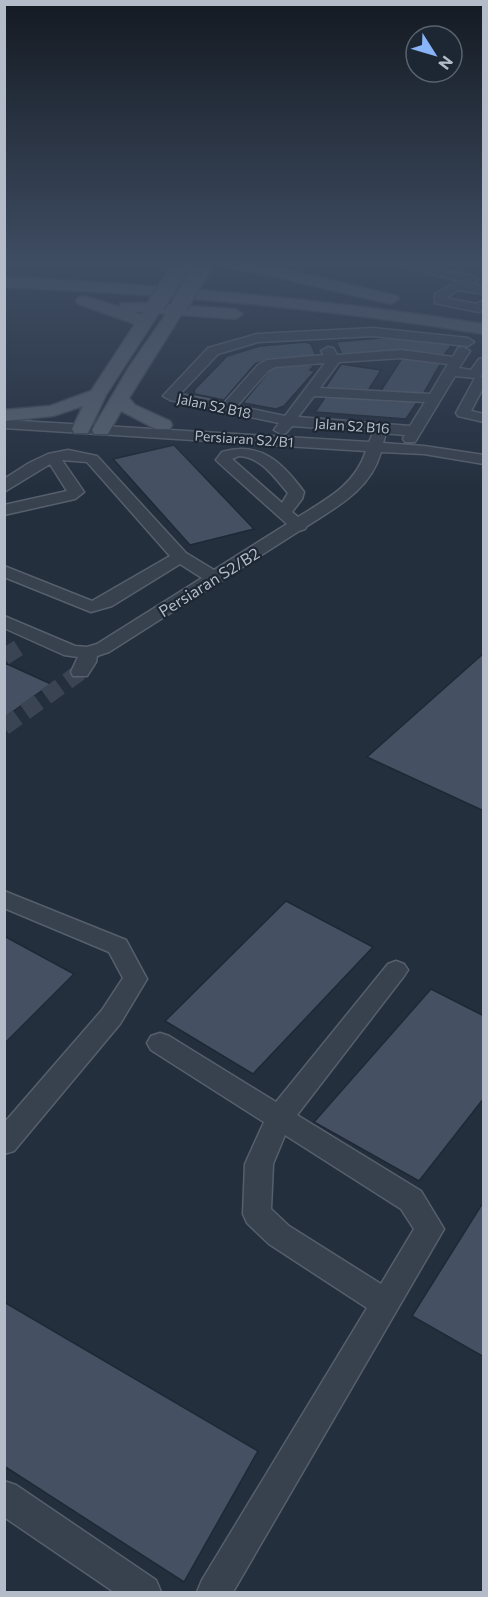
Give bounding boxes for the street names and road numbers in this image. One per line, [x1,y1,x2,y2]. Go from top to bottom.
street label: Jalan S2 B18 [176,389,253,422]
street label: Jalan S2 B16 [314,414,390,437]
street label: Persiaran S2/B1 [194,427,294,450]
street label: Persiaran S2/B2 [155,543,263,620]

